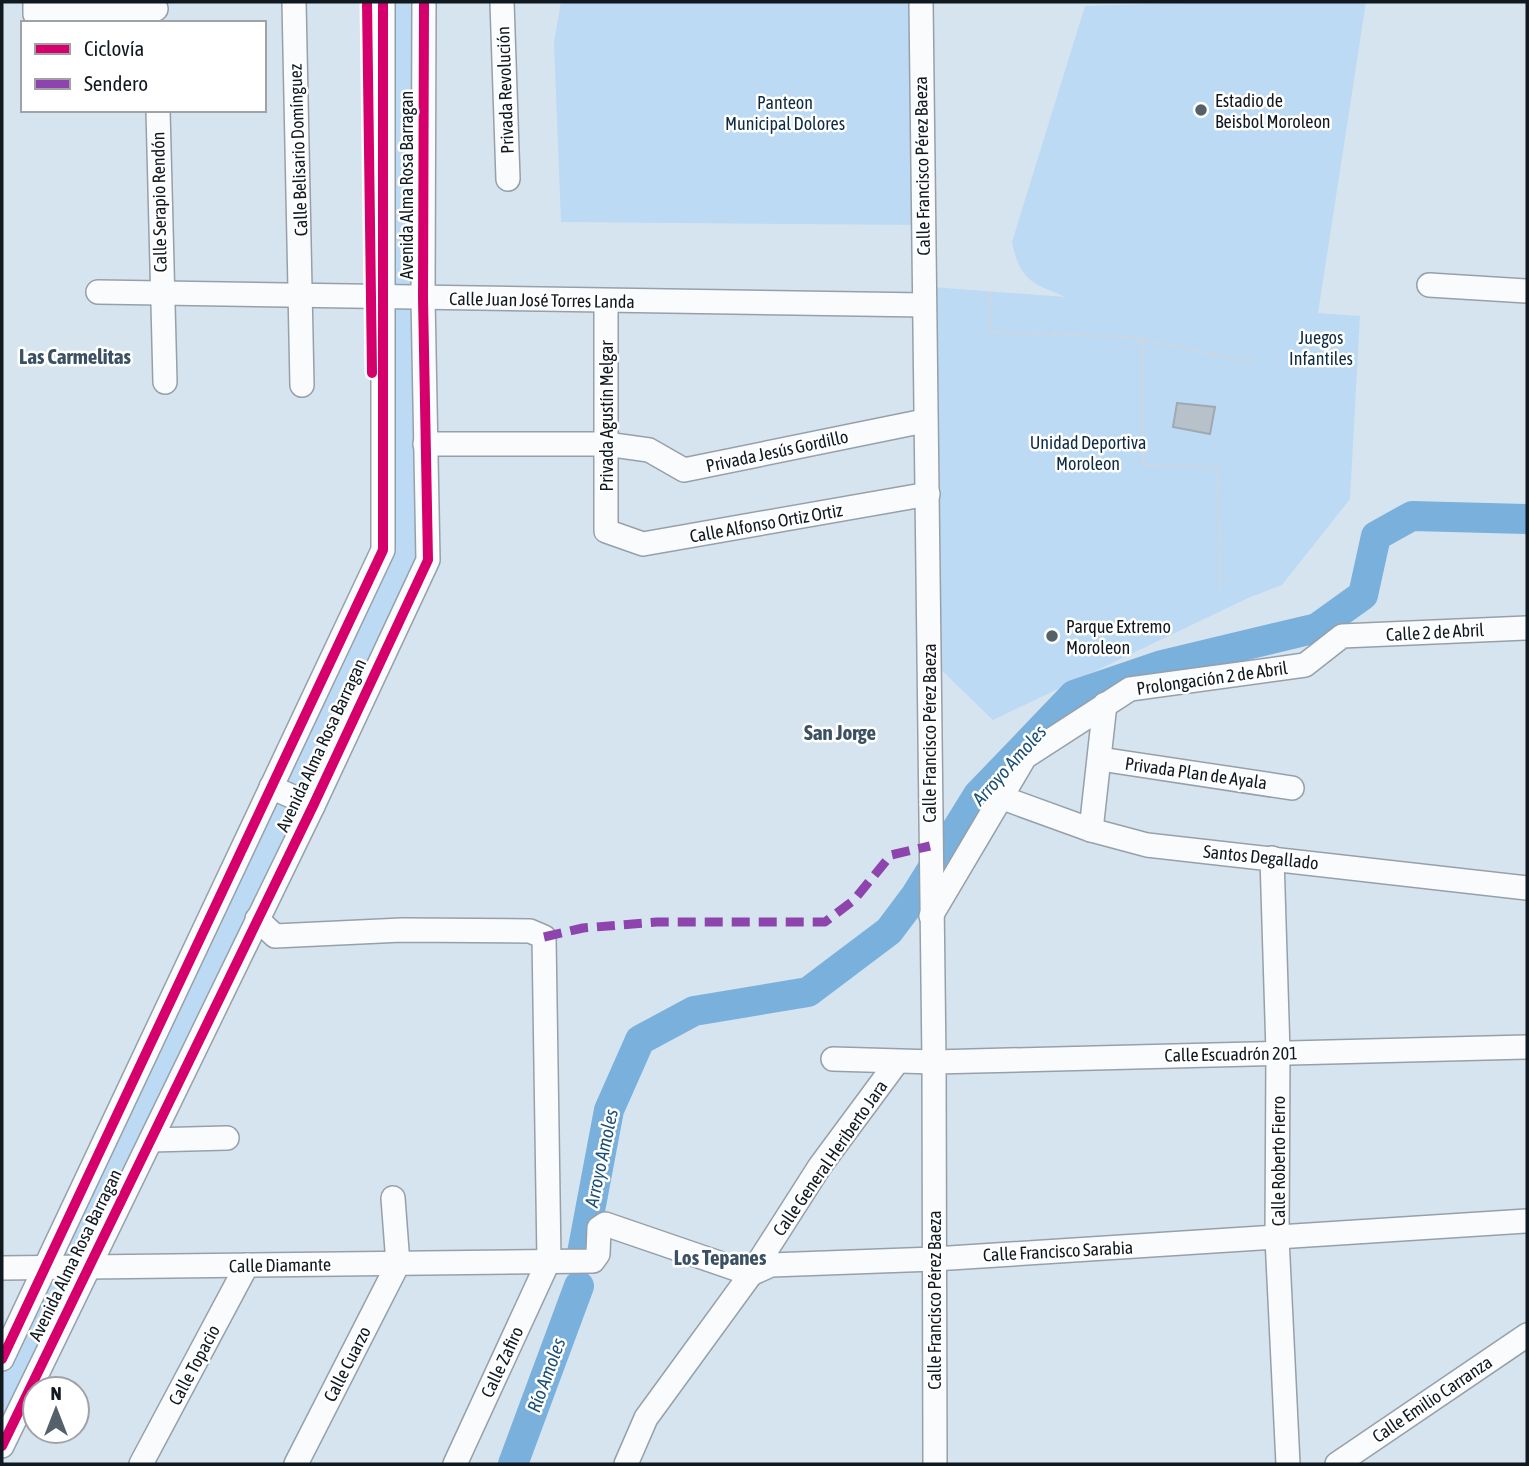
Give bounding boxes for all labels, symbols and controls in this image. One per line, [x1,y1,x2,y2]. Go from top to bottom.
legend [21,21,266,112]
street label: Privada Revolución [492,26,518,154]
text: Ciclovía [84,36,144,60]
street label: Calle Belisario Domínguez [284,63,312,237]
text: Sendero [84,71,148,95]
street label: Calle Francisco Pérez Baeza [910,76,934,256]
place label: Estadio de Beisbol Moroleon [1215,90,1331,132]
street label: Avenida Alma Rosa Barragan [396,91,417,279]
park label: Panteon Municipal Dolores [725,92,845,134]
marker: Estadio de Beisbol Moroleon [1193,102,1209,118]
street label: Calle Serapio Rendón [147,131,171,273]
street label: Calle Juan José Torres Landa [449,288,635,312]
park label: Juegos Infantiles [1289,327,1353,369]
street label: Privada Agustín Melgar [596,340,617,492]
district label: Las Carmelitas [19,344,132,368]
street label: Privada Jesús Gordillo [704,426,850,476]
park label: Unidad Deportiva Moroleon [1030,432,1146,474]
street label: Calle Alfonso Ortiz Ortiz [688,499,845,547]
place label: Parque Extremo Moroleon [1066,616,1171,658]
street label: Calle 2 de Abril [1385,619,1485,645]
marker: Parque Extremo Moroleon [1044,628,1060,644]
street label: Calle Francisco Pérez Baeza [919,643,940,823]
street label: Avenida Alma Rosa Barragan [272,655,370,835]
street label: Prolongación 2 de Abril [1135,657,1289,699]
district label: San Jorge [804,720,876,744]
water label: Arroyo Amoles [967,720,1051,810]
street label: Privada Plan de Ayala [1124,753,1268,793]
street label: Santos Degallado [1202,841,1320,873]
street label: Calle Escuadrón 201 [1164,1042,1298,1066]
street label: Calle General Heriberto Jara [768,1076,892,1240]
street label: Calle Roberto Fierro [1268,1096,1289,1226]
water label: Arroyo Amoles [580,1107,622,1210]
street label: Avenida Alma Rosa Barragan [24,1166,126,1344]
street label: Calle Francisco Pérez Baeza [924,1210,945,1390]
street label: Calle Francisco Sarabia [982,1237,1134,1265]
district label: Los Tepanes [674,1245,767,1269]
street label: Calle Diamante [229,1254,331,1276]
street label: Calle Topacio [164,1321,224,1409]
street label: Calle Cuarzo [319,1323,375,1405]
street label: Calle Zafiro [476,1323,528,1401]
water label: Río Amoles [522,1335,570,1415]
street label: Calle Emilio Carranza [1368,1351,1496,1447]
north arrow [21,1375,91,1445]
text: N [50,1382,62,1404]

